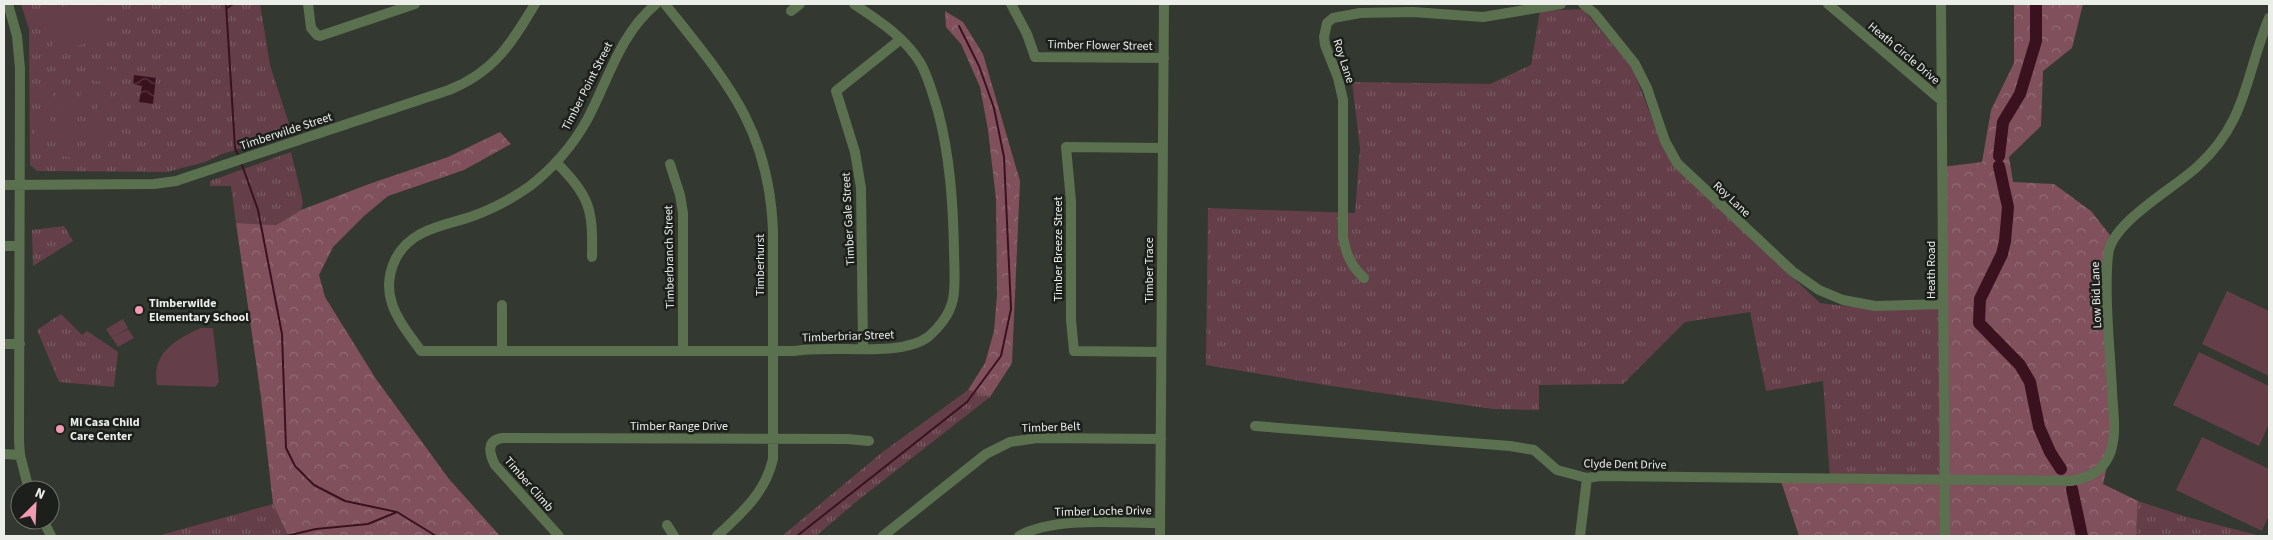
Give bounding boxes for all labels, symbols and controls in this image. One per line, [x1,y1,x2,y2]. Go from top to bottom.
street label: Heath Circle Drive [1864,18,1943,89]
street label: Timber Flower Street [1047,36,1153,55]
street label: Roy Lane [1328,37,1359,85]
street label: Timber Point Street [558,39,617,134]
street label: Timberwilde Street [238,109,334,154]
street label: Timber Gale Street [838,172,859,266]
street label: Roy Lane [1709,178,1754,221]
street label: Timber Breeze Street [1050,197,1067,301]
street label: Timberbranch Street [660,205,679,309]
street label: Timberhurst [752,234,769,296]
street label: Timber Trace [1141,237,1158,303]
street label: Heath Road [1923,241,1940,299]
street label: Low Bid Lane [2087,261,2106,329]
place label: Timberwilde Elementary School [149,295,249,326]
marker: Timberwilde Elementary School [133,304,145,316]
street label: Timberbriar Street [801,326,895,347]
place label: Mi Casa Child Care Center [70,414,140,445]
street label: Timber Range Drive [630,418,728,435]
street label: Timber Belt [1021,418,1081,437]
marker: Mi Casa Child Care Center [54,423,66,435]
street label: Timber Climb [500,453,558,516]
street label: Clyde Dent Drive [1583,455,1667,474]
north arrow [10,480,60,530]
text: N [32,483,48,505]
street label: Timber Loche Drive [1054,502,1152,521]

